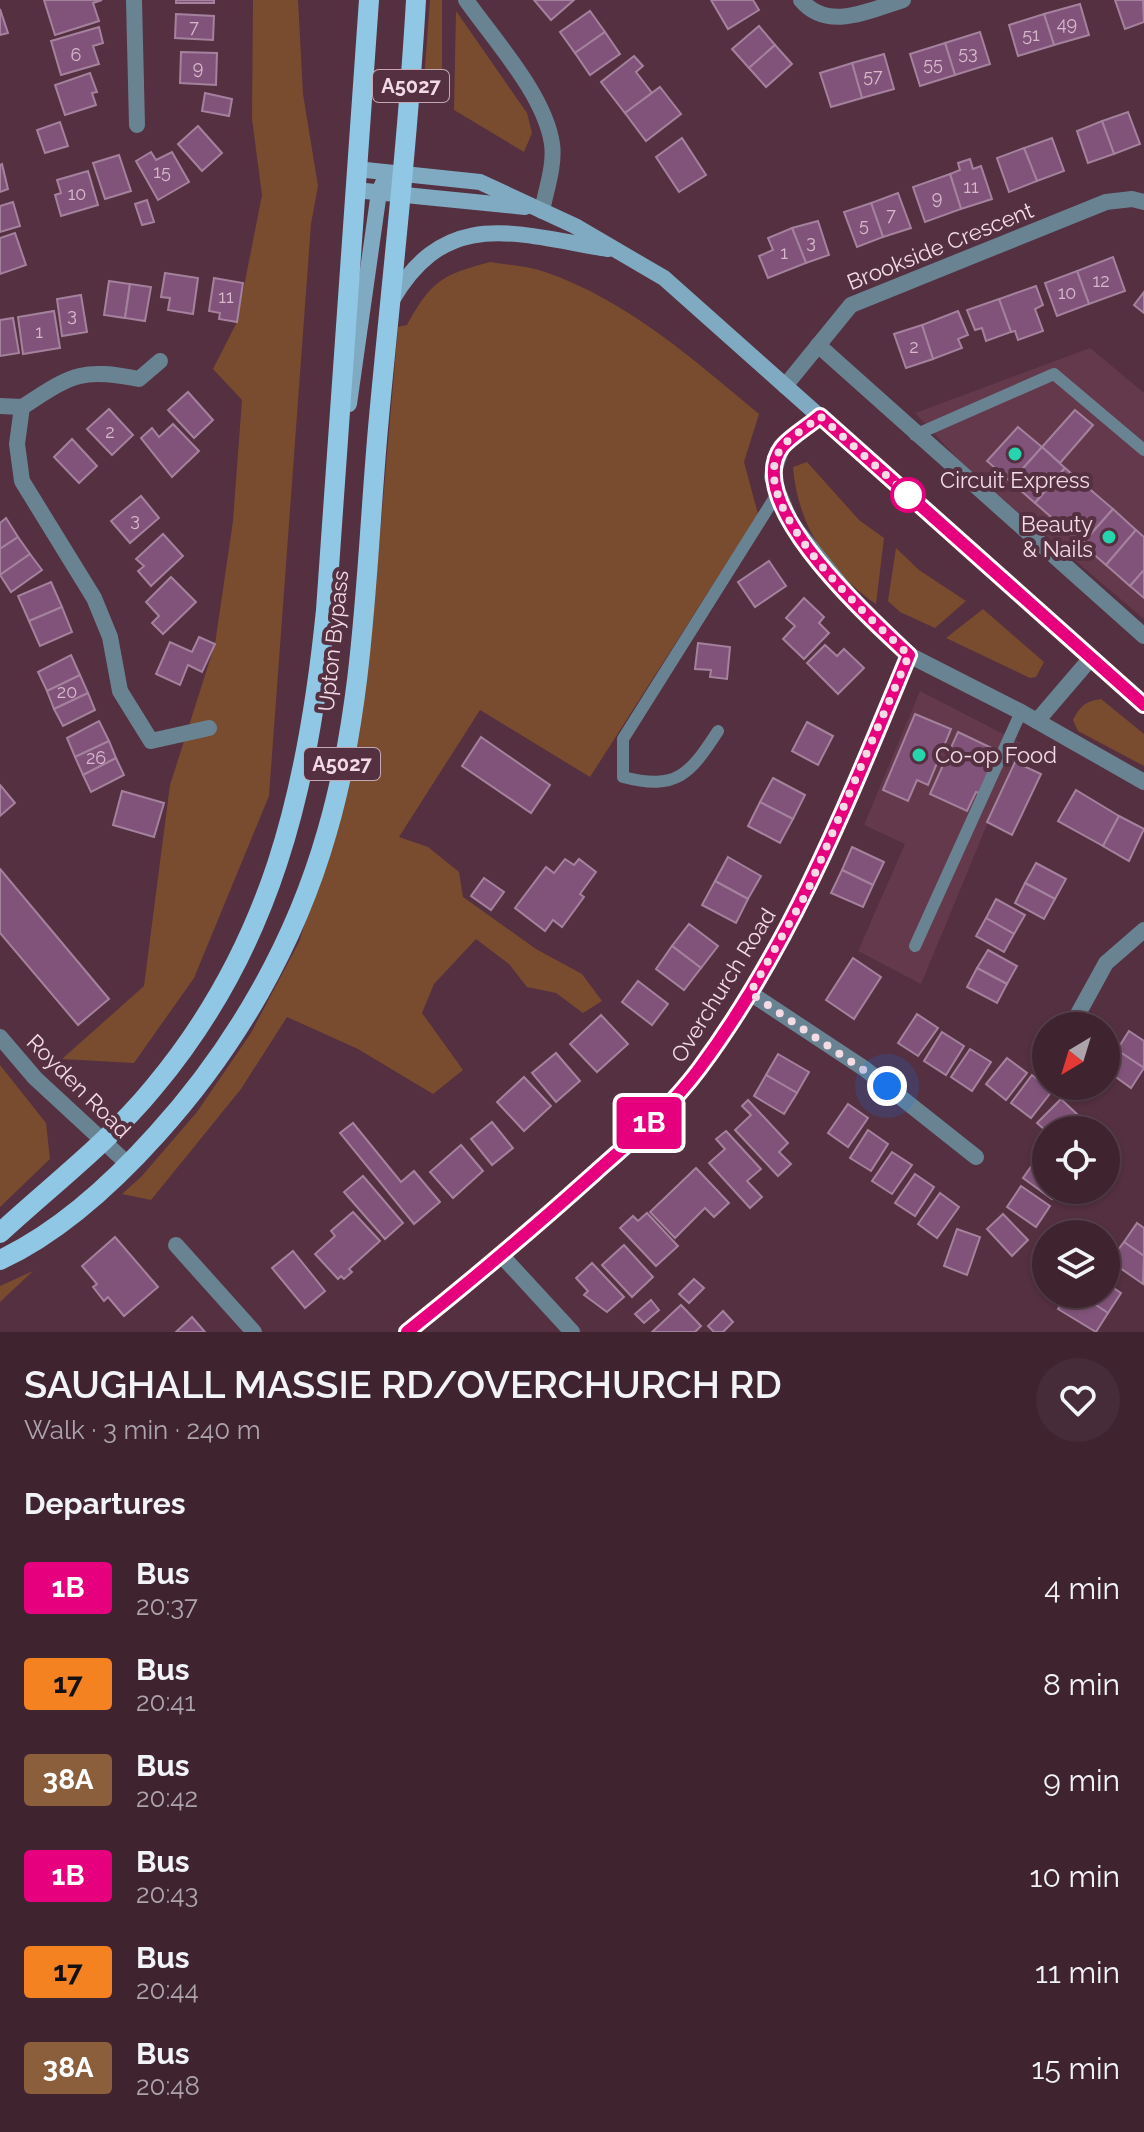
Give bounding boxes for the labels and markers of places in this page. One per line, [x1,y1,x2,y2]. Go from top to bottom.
marker: Circuit Express [1006,445,1024,463]
place label: Circuit Express [940,467,1090,493]
unlabelled marker [891,478,925,512]
place label: Beauty & Nails [1021,511,1093,562]
marker: Beauty & Nails [1100,528,1118,546]
place label: Co-op Food [935,742,1057,768]
marker: Co-op Food [910,746,928,764]

